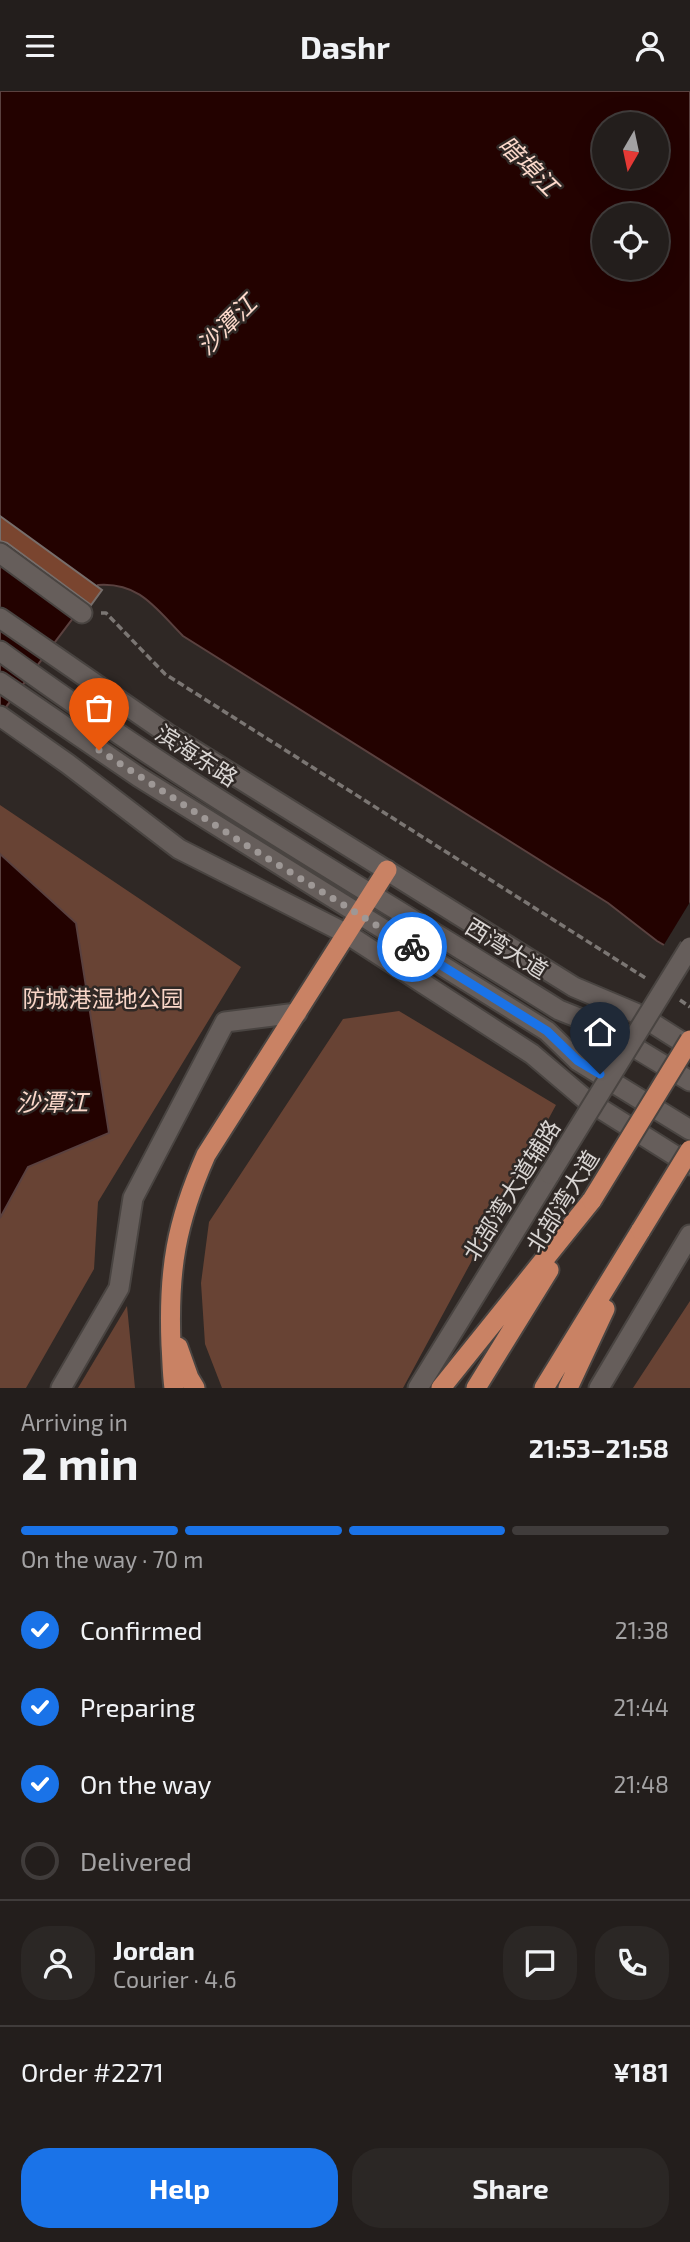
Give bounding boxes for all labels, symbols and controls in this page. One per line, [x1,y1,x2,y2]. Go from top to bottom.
icon: menu [21,27,59,65]
text: Dashr [300,27,390,65]
icon: person [631,27,669,65]
north arrow [592,112,668,189]
map controls [592,112,669,280]
water label: 暗埠江 [493,129,567,203]
button: locate [592,203,669,280]
water label: 沙潭江 [190,286,264,360]
pin [69,678,129,750]
icon: bag [80,689,118,727]
street label: 滨海东路 [151,718,243,792]
courier [377,912,447,982]
street label: 西湾大道 [461,912,553,984]
icon: bike [393,928,431,966]
park label: 防城港湿地公园 [23,984,184,1012]
pin [570,1002,630,1074]
icon: home [581,1013,619,1051]
water label: 沙潭江 [16,1087,91,1116]
street label: 北部湾大道辅路 [457,1114,565,1266]
street label: 北部湾大道 [520,1145,604,1257]
text: Arriving in [21,1408,128,1436]
text: 21:53–21:58 [529,1432,669,1463]
text: 2 min [21,1434,139,1489]
text: On the way · 70 m [21,1545,203,1573]
icon: check [21,1611,59,1649]
text: Confirmed [80,1614,203,1645]
text: 21:38 [615,1616,669,1644]
icon: check [21,1688,59,1726]
text: Preparing [80,1691,195,1722]
text: 21:44 [613,1693,669,1721]
icon: check [21,1765,59,1803]
text: On the way [80,1768,211,1799]
text: 21:48 [613,1770,669,1798]
text: Delivered [80,1845,192,1876]
button: person [21,1926,95,2000]
button: chat [503,1926,577,2000]
button: phone [595,1926,669,2000]
text: Jordan [113,1934,195,1965]
text: Courier · 4.6 [113,1965,237,1993]
text: Order #2271 [21,2056,164,2087]
text: ¥181 [613,2056,669,2087]
button: Help [21,2148,338,2228]
button: Share [352,2148,669,2228]

